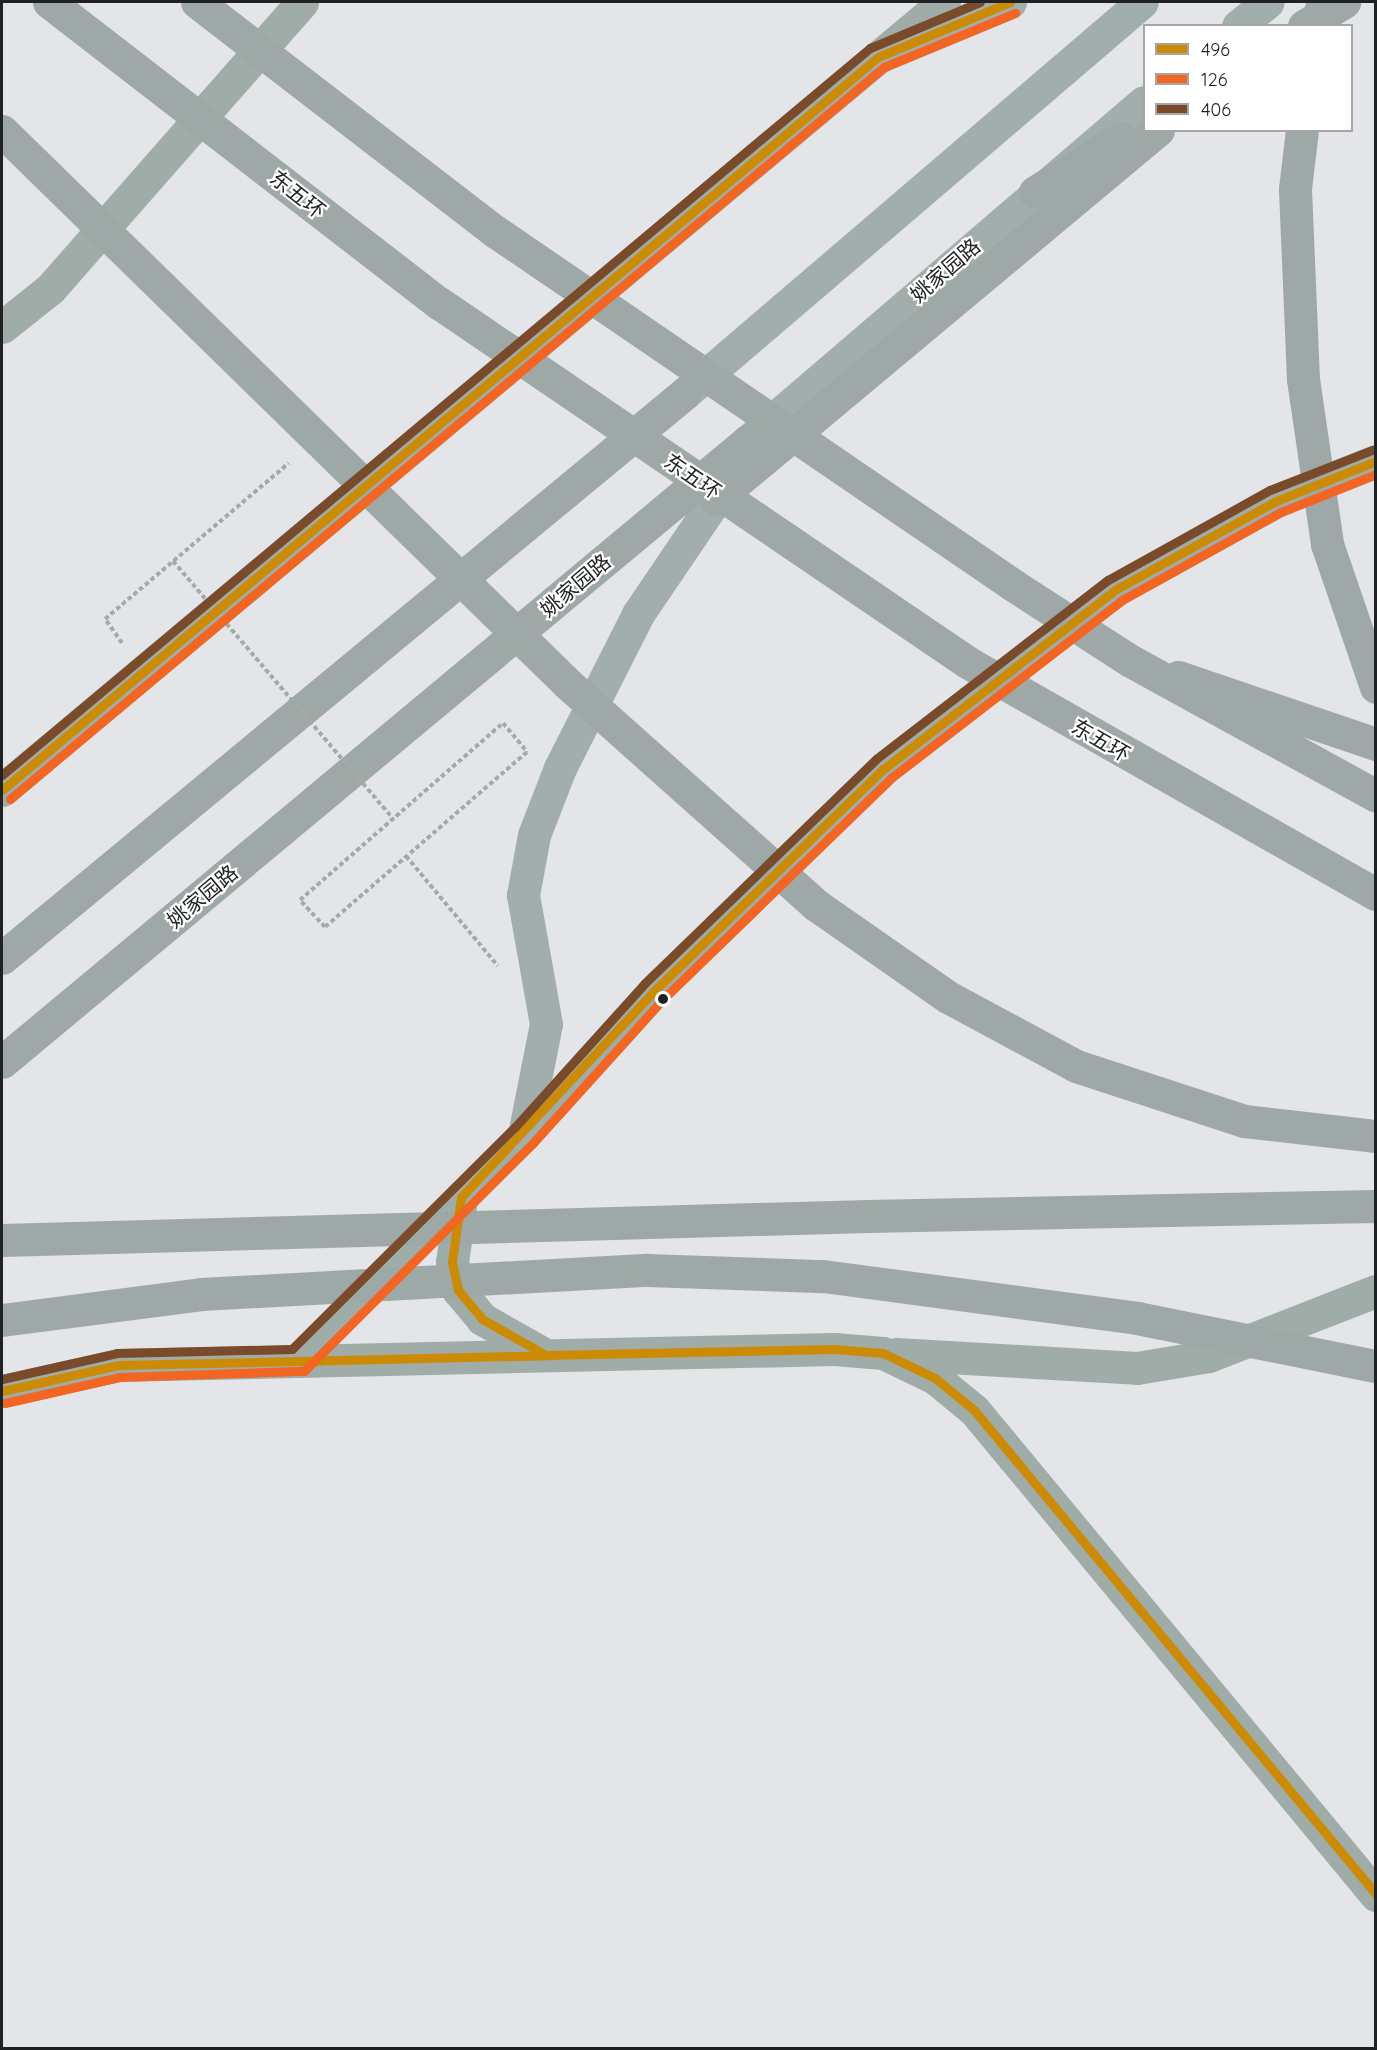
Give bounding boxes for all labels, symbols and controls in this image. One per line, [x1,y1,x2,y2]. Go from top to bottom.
legend [1143,24,1353,132]
text: 496 [1201,38,1230,61]
text: 126 [1201,68,1227,91]
text: 406 [1201,98,1231,121]
street label: 东五环 [265,165,331,223]
street label: 姚家园路 [905,233,985,307]
street label: 东五环 [660,448,726,504]
street label: 姚家园路 [535,548,615,622]
street label: 东五环 [1067,713,1135,767]
street label: 姚家园路 [162,859,242,933]
unlabelled marker [657,993,669,1005]

